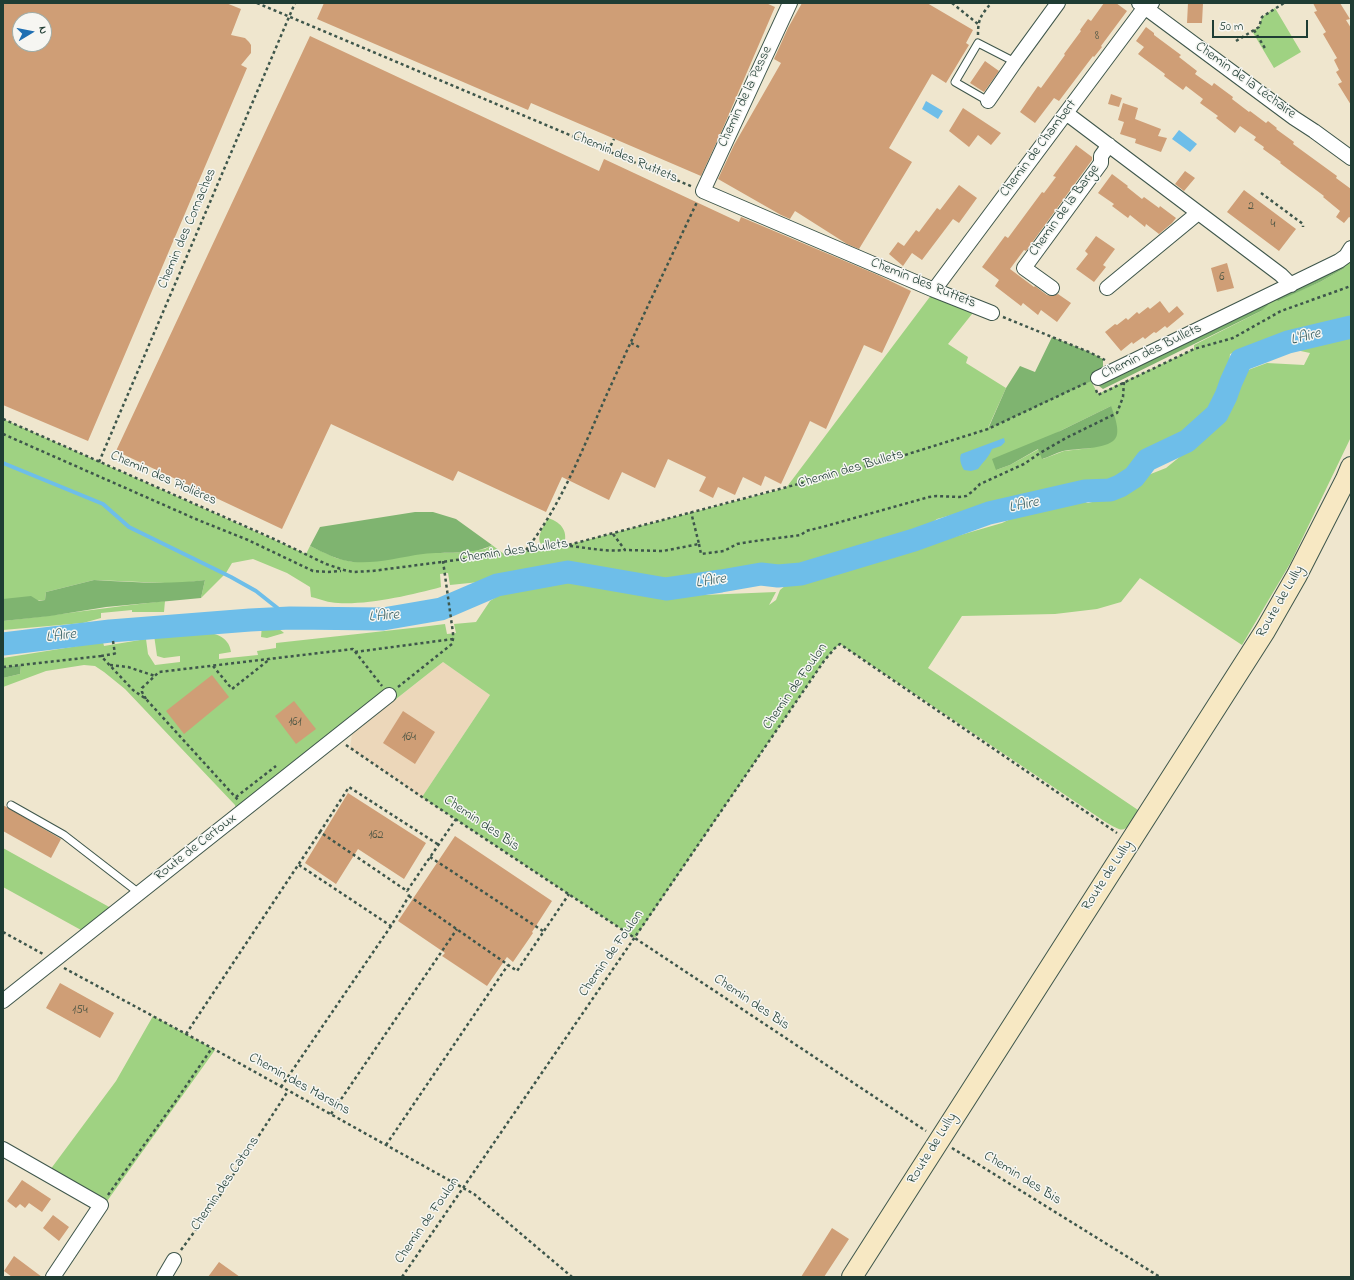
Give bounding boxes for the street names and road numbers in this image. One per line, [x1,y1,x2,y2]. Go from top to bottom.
street label: Chemin de la Léchaire [1191,39,1299,123]
street label: Chemin de la Pesse [715,44,777,150]
street label: Chemin de Chambert [997,97,1081,201]
street label: Chemin des Ruttets [570,128,680,188]
street label: Chemin de la Barge [1026,162,1104,260]
street label: Chemin des Cornaches [155,166,221,292]
street label: Chemin des Ruttets [868,255,978,313]
street label: Chemin des Bullets [1099,320,1205,384]
street label: Chemin des Bullets [796,447,906,493]
street label: Chemin des Piolières [107,448,219,510]
street label: Chemin des Bullets [459,536,569,568]
street label: Route de Lully [1254,563,1308,641]
street label: Chemin de Foulon [760,641,832,733]
street label: Chemin des Bis [440,792,522,856]
street label: Route de Certoux [152,811,240,885]
street label: Route de Lully [1079,838,1137,914]
street label: Chemin de Foulon [576,908,648,1000]
street label: Chemin des Bis [710,971,792,1035]
street label: Chemin des Marsins [245,1050,353,1120]
street label: Route de Lully [904,1110,962,1188]
street label: Chemin des Catons [188,1134,264,1234]
street label: Chemin des Bis [980,1148,1064,1210]
street label: Chemin de Foulon [392,1175,464,1267]

